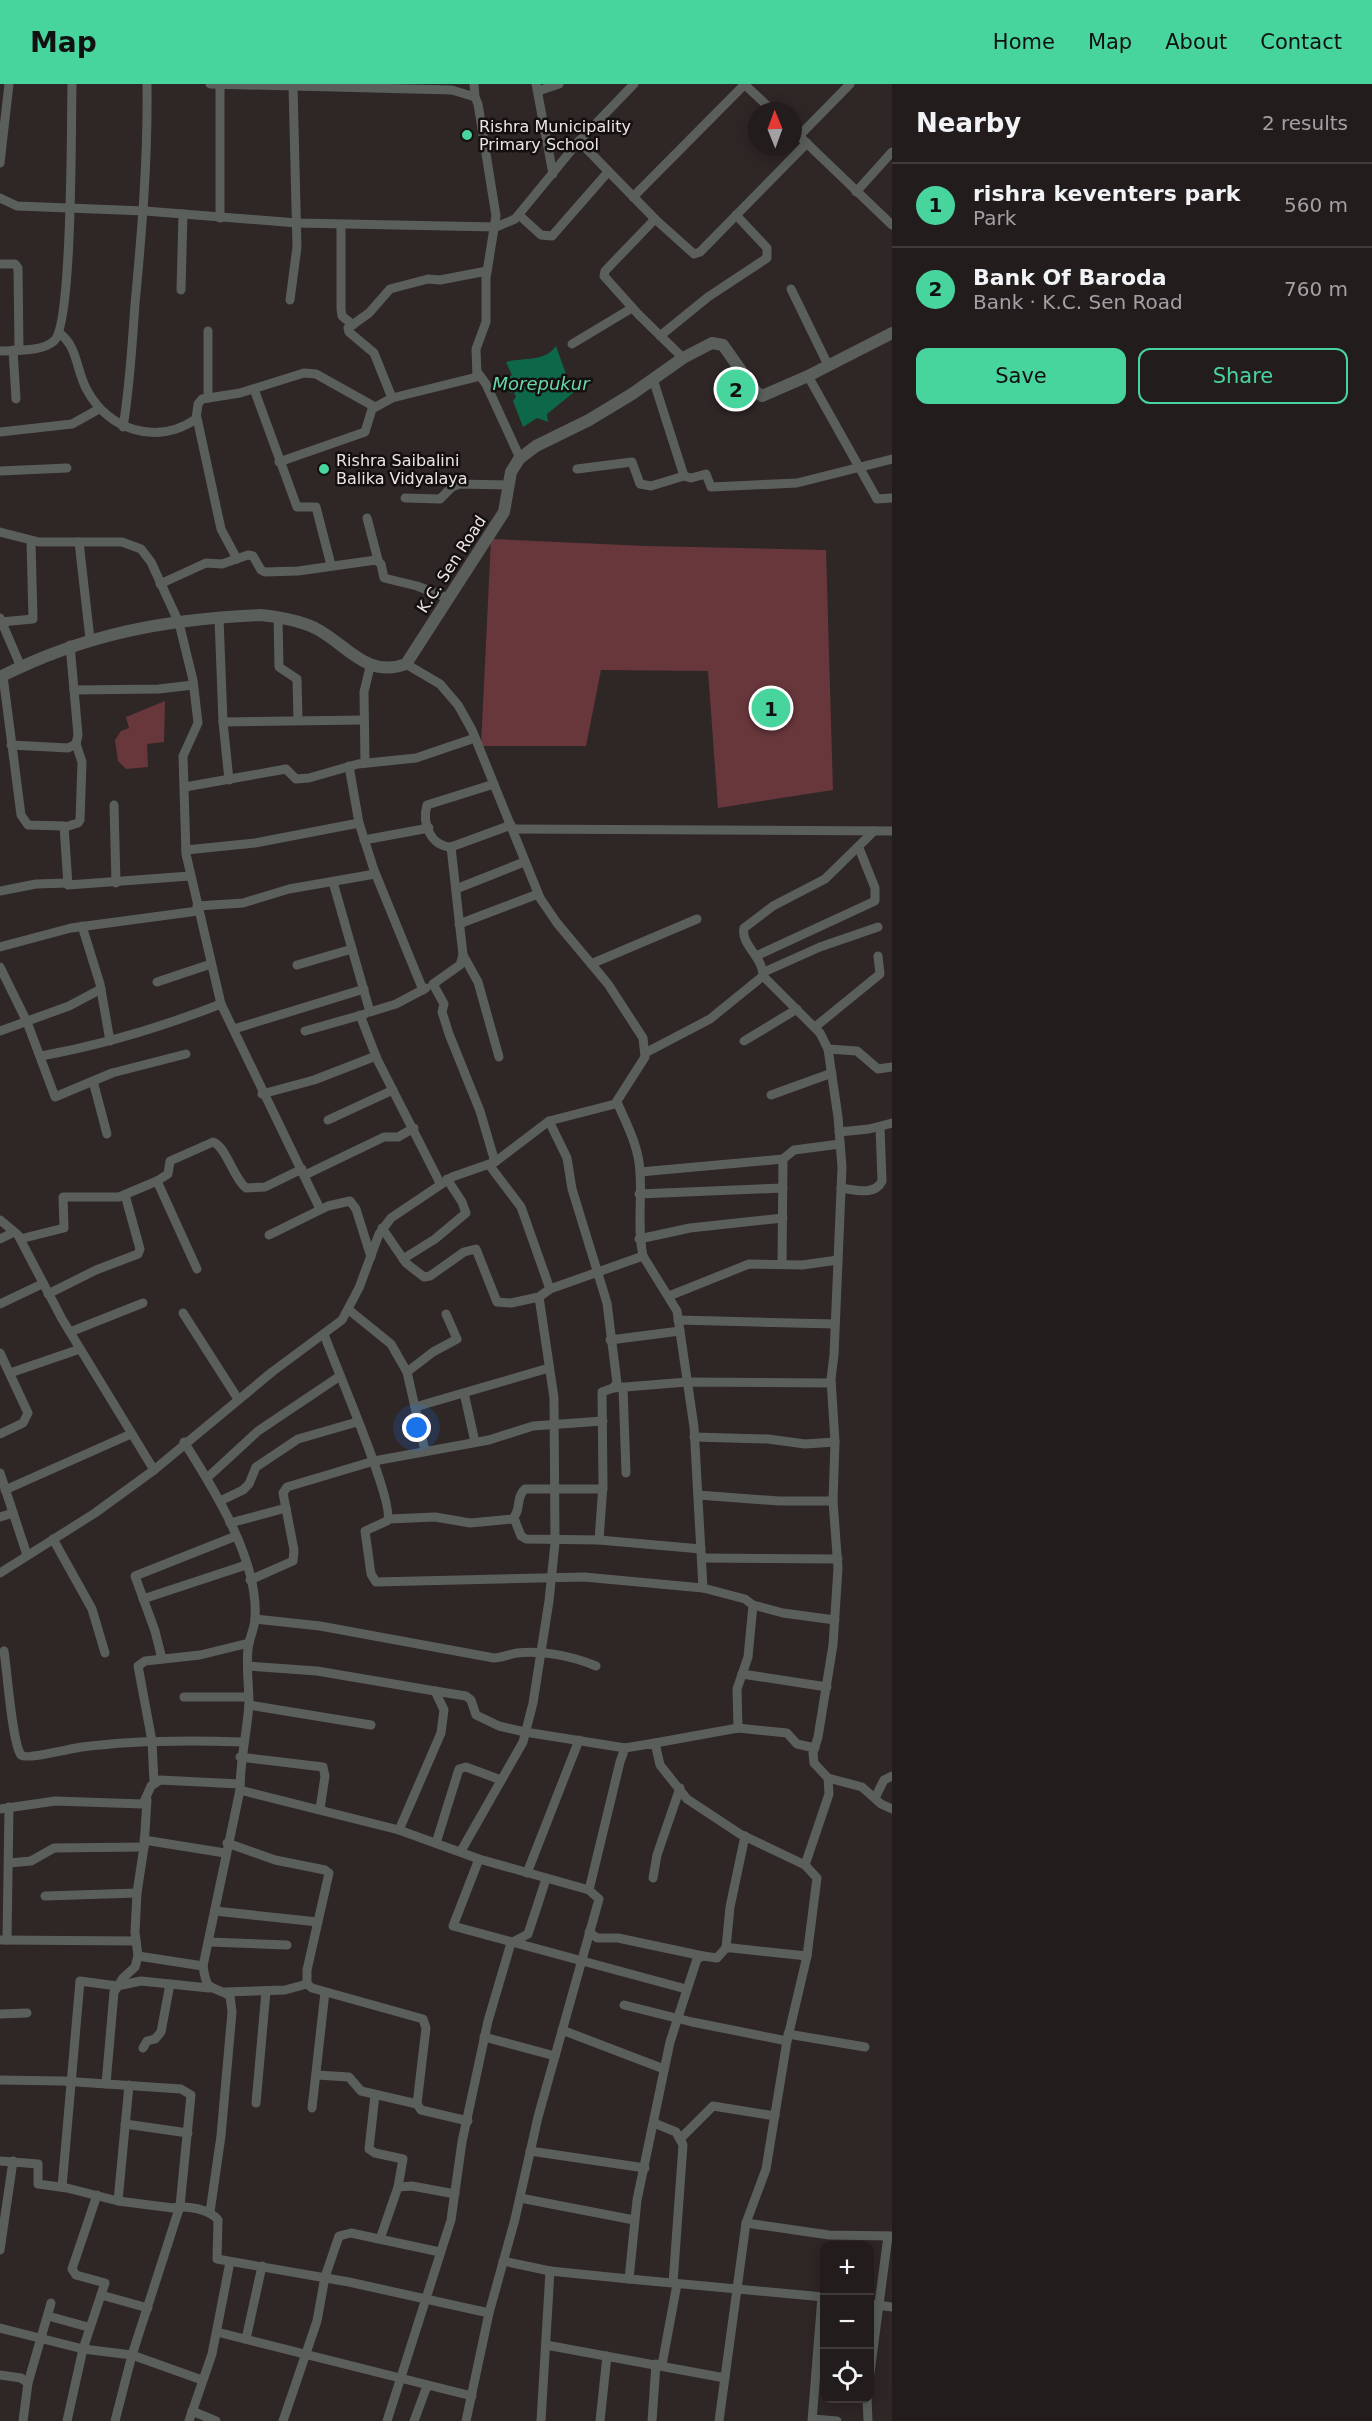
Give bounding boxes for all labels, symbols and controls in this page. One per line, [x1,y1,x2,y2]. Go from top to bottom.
text: Map [30,26,97,59]
text: Home [993,30,1055,54]
text: Map [1088,30,1132,54]
text: About [1165,30,1227,54]
text: Contact [1260,30,1342,54]
north arrow [748,102,802,156]
text: Nearby [916,108,1021,138]
text: 2 results [1262,111,1348,135]
place label: Rishra Municipality Primary School [479,117,631,154]
marker: Rishra Municipality Primary School [460,128,474,142]
text: rishra keventers park [973,181,1241,206]
text: 1 [929,193,942,217]
text: 560 m [1284,193,1348,217]
text: Park [973,206,1016,230]
text: Bank Of Baroda [973,265,1167,290]
text: 2 [929,277,942,301]
text: 760 m [1284,277,1348,301]
text: Bank · K.C. Sen Road [973,290,1183,314]
button: Save [916,348,1126,404]
button: Share [1138,348,1348,404]
pin: 2 [716,366,756,412]
water label: Morepukur [492,373,591,394]
place label: Rishra Saibalini Balika Vidyalaya [336,451,468,488]
marker: Rishra Saibalini Balika Vidyalaya [317,462,331,476]
street label: K.C. Sen Road [413,512,490,617]
pin: 1 [752,686,790,730]
your location [402,1413,431,1442]
map controls [820,2241,874,2403]
button: + [820,2241,874,2295]
button: − [820,2295,874,2349]
button: locate [820,2349,874,2403]

